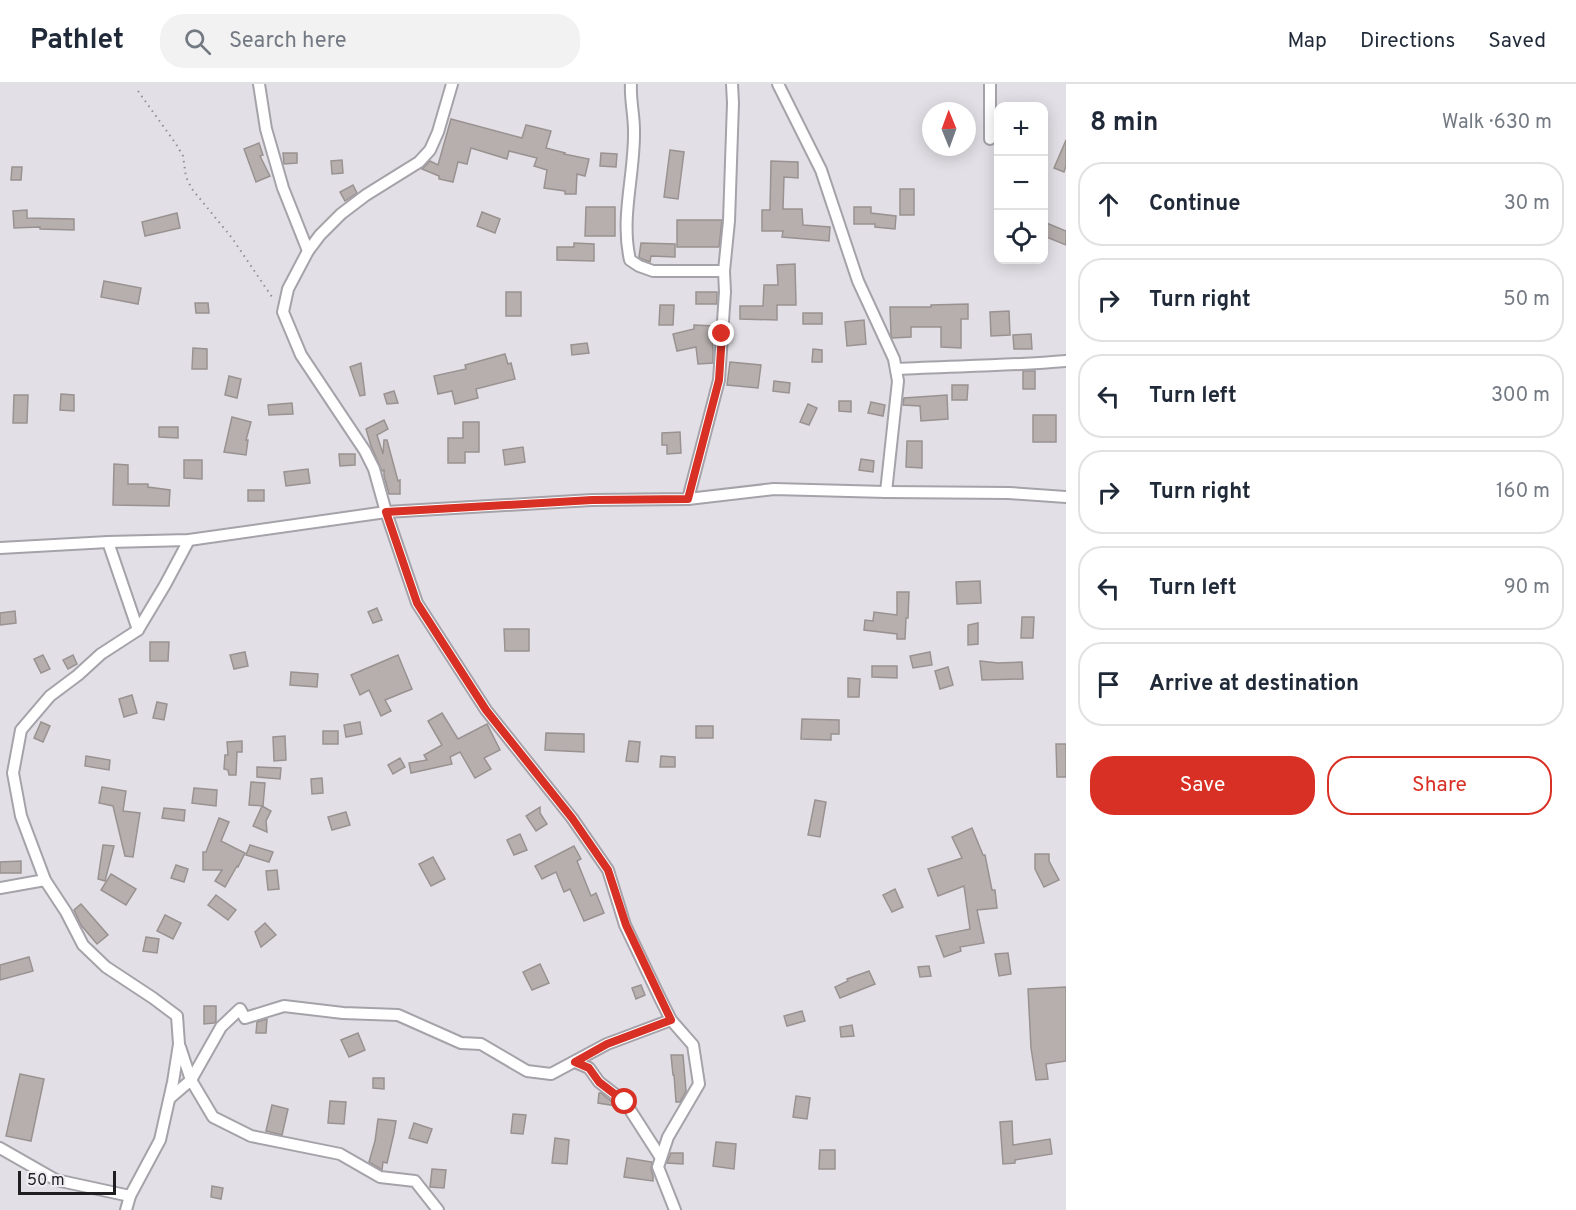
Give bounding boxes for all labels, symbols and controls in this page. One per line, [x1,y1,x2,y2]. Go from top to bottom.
search box [160,14,580,68]
text: Pathlet [30,23,124,59]
icon: search [181,25,214,58]
text: Search here [229,28,347,55]
text: Map [1287,28,1327,55]
text: Directions [1360,28,1455,55]
text: Saved [1488,28,1546,55]
north arrow [922,102,976,156]
map controls [994,102,1048,264]
button: + [994,102,1048,156]
text: 8 min [1090,107,1158,140]
text: Walk · 630 m [1442,110,1552,136]
button: − [994,156,1048,210]
icon: ahead [1092,188,1125,221]
text: Continue [1149,191,1240,218]
text: 30 m [1504,191,1550,217]
button: locate [994,210,1048,264]
icon: right [1092,284,1125,317]
text: Turn right [1149,287,1251,314]
text: 50 m [1503,287,1550,313]
route end [708,320,734,346]
icon: left [1092,380,1125,413]
text: Turn left [1149,383,1237,410]
text: 300 m [1491,383,1550,409]
icon: right [1092,476,1125,509]
text: Turn right [1149,479,1251,506]
text: 160 m [1496,479,1550,505]
icon: left [1092,572,1125,605]
text: Turn left [1149,575,1237,602]
text: 90 m [1504,575,1550,601]
icon: arrive [1092,668,1125,701]
text: Arrive at destination [1149,671,1359,698]
button: Save [1090,756,1315,815]
button: Share [1327,756,1552,815]
route start [611,1088,637,1114]
scale bar [18,1168,116,1196]
text: 50 m [27,1171,65,1191]

